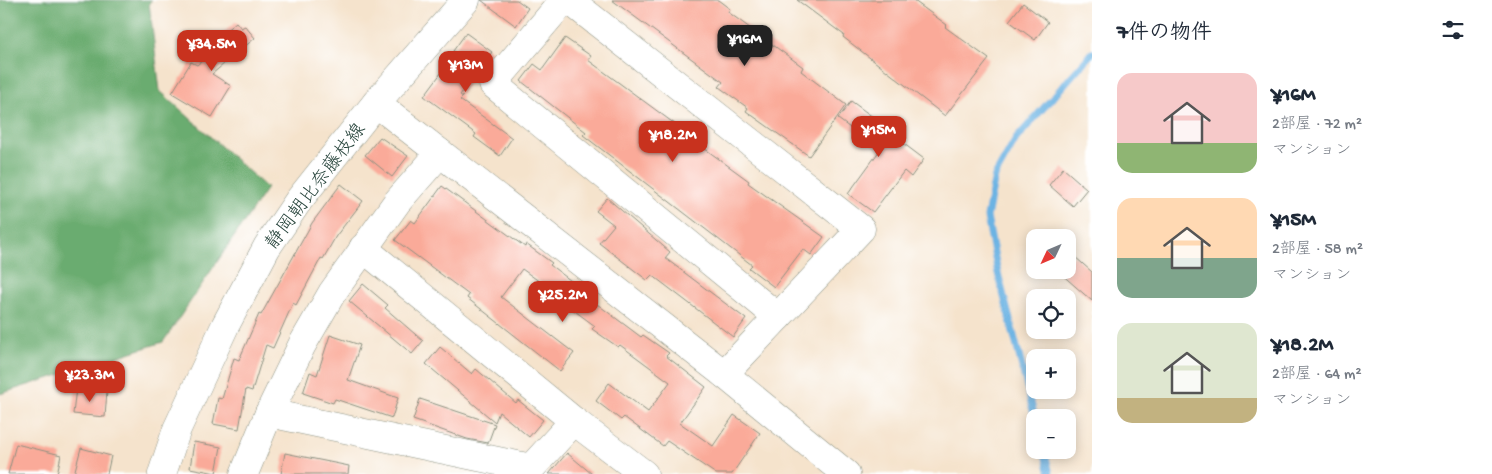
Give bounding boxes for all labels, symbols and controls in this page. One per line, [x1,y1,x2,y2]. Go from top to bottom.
icon: filters [1439,16,1467,44]
text: 7件の物件 [1117,22,1212,47]
pin: ¥16M [715,24,775,67]
pin: ¥34.5M [171,30,253,72]
text: ¥16M [728,31,762,50]
text: ¥34.5M [188,36,236,55]
pin: ¥13M [436,51,496,93]
text: ¥13M [449,57,483,76]
text: ¥16M [1272,84,1315,109]
icon: home [1157,93,1217,153]
pin: ¥15M [849,116,909,158]
text: 2部屋 · 72 m² [1272,116,1362,135]
street label: 静岡朝比奈藤枝線 [261,119,372,255]
pin: ¥18.2M [632,120,714,163]
text: ¥15M [862,122,896,141]
text: ¥18.2M [650,127,696,146]
text: マンション [1272,142,1351,161]
text: ¥15M [1272,209,1316,234]
icon: home [1157,218,1217,278]
north arrow [1026,229,1076,279]
map controls [1026,229,1076,459]
text: 2部屋 · 58 m² [1272,241,1363,260]
text: マンション [1272,267,1351,286]
pin: ¥25.2M [522,280,604,323]
text: ¥25.2M [539,287,587,306]
button: locate [1026,289,1076,339]
text: ¥18.2M [1272,334,1333,359]
icon: home [1157,343,1217,403]
button: + [1026,349,1076,399]
pin: ¥23.3M [49,360,131,403]
text: 2部屋 · 64 m² [1272,366,1362,385]
text: ¥23.3M [66,367,114,386]
text: マンション [1272,392,1351,411]
button: − [1026,409,1076,459]

